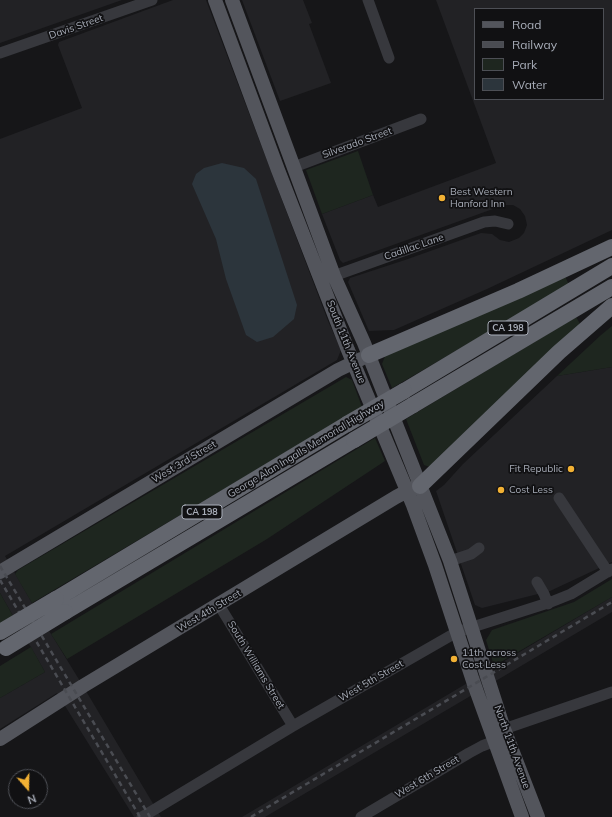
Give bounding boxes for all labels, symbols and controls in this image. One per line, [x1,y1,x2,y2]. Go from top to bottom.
legend [474,8,604,100]
street label: Davis Street [47,12,105,42]
text: Road [512,17,541,32]
text: Railway [512,37,557,52]
text: Park [512,57,537,72]
text: Water [512,77,547,92]
street label: Silverado Street [321,125,393,161]
place label: Best Western Hanford Inn [450,186,513,210]
marker: Best Western Hanford Inn [437,193,447,203]
street label: Cadillac Lane [383,231,445,263]
street label: South 11th Avenue [324,299,368,385]
road number: CA 198 [488,321,528,335]
street label: George Alan Ingalls Memorial Highway [226,397,386,501]
street label: West 3rd Street [150,438,218,486]
place label: Fit Republic [509,463,563,475]
marker: Fit Republic [566,464,576,474]
place label: Cost Less [509,484,553,496]
marker: Cost Less [496,485,506,495]
road number: CA 198 [182,505,222,519]
street label: West 4th Street [175,587,243,635]
street label: South Williams Street [225,619,287,711]
place label: 11th across Cost Less [462,647,516,670]
marker: 11th across Cost Less [449,654,459,664]
street label: West 5th Street [337,658,405,704]
street label: North 11th Avenue [491,704,533,790]
street label: West 6th Street [393,753,461,801]
north arrow [8,769,48,809]
text: N [25,791,38,807]

